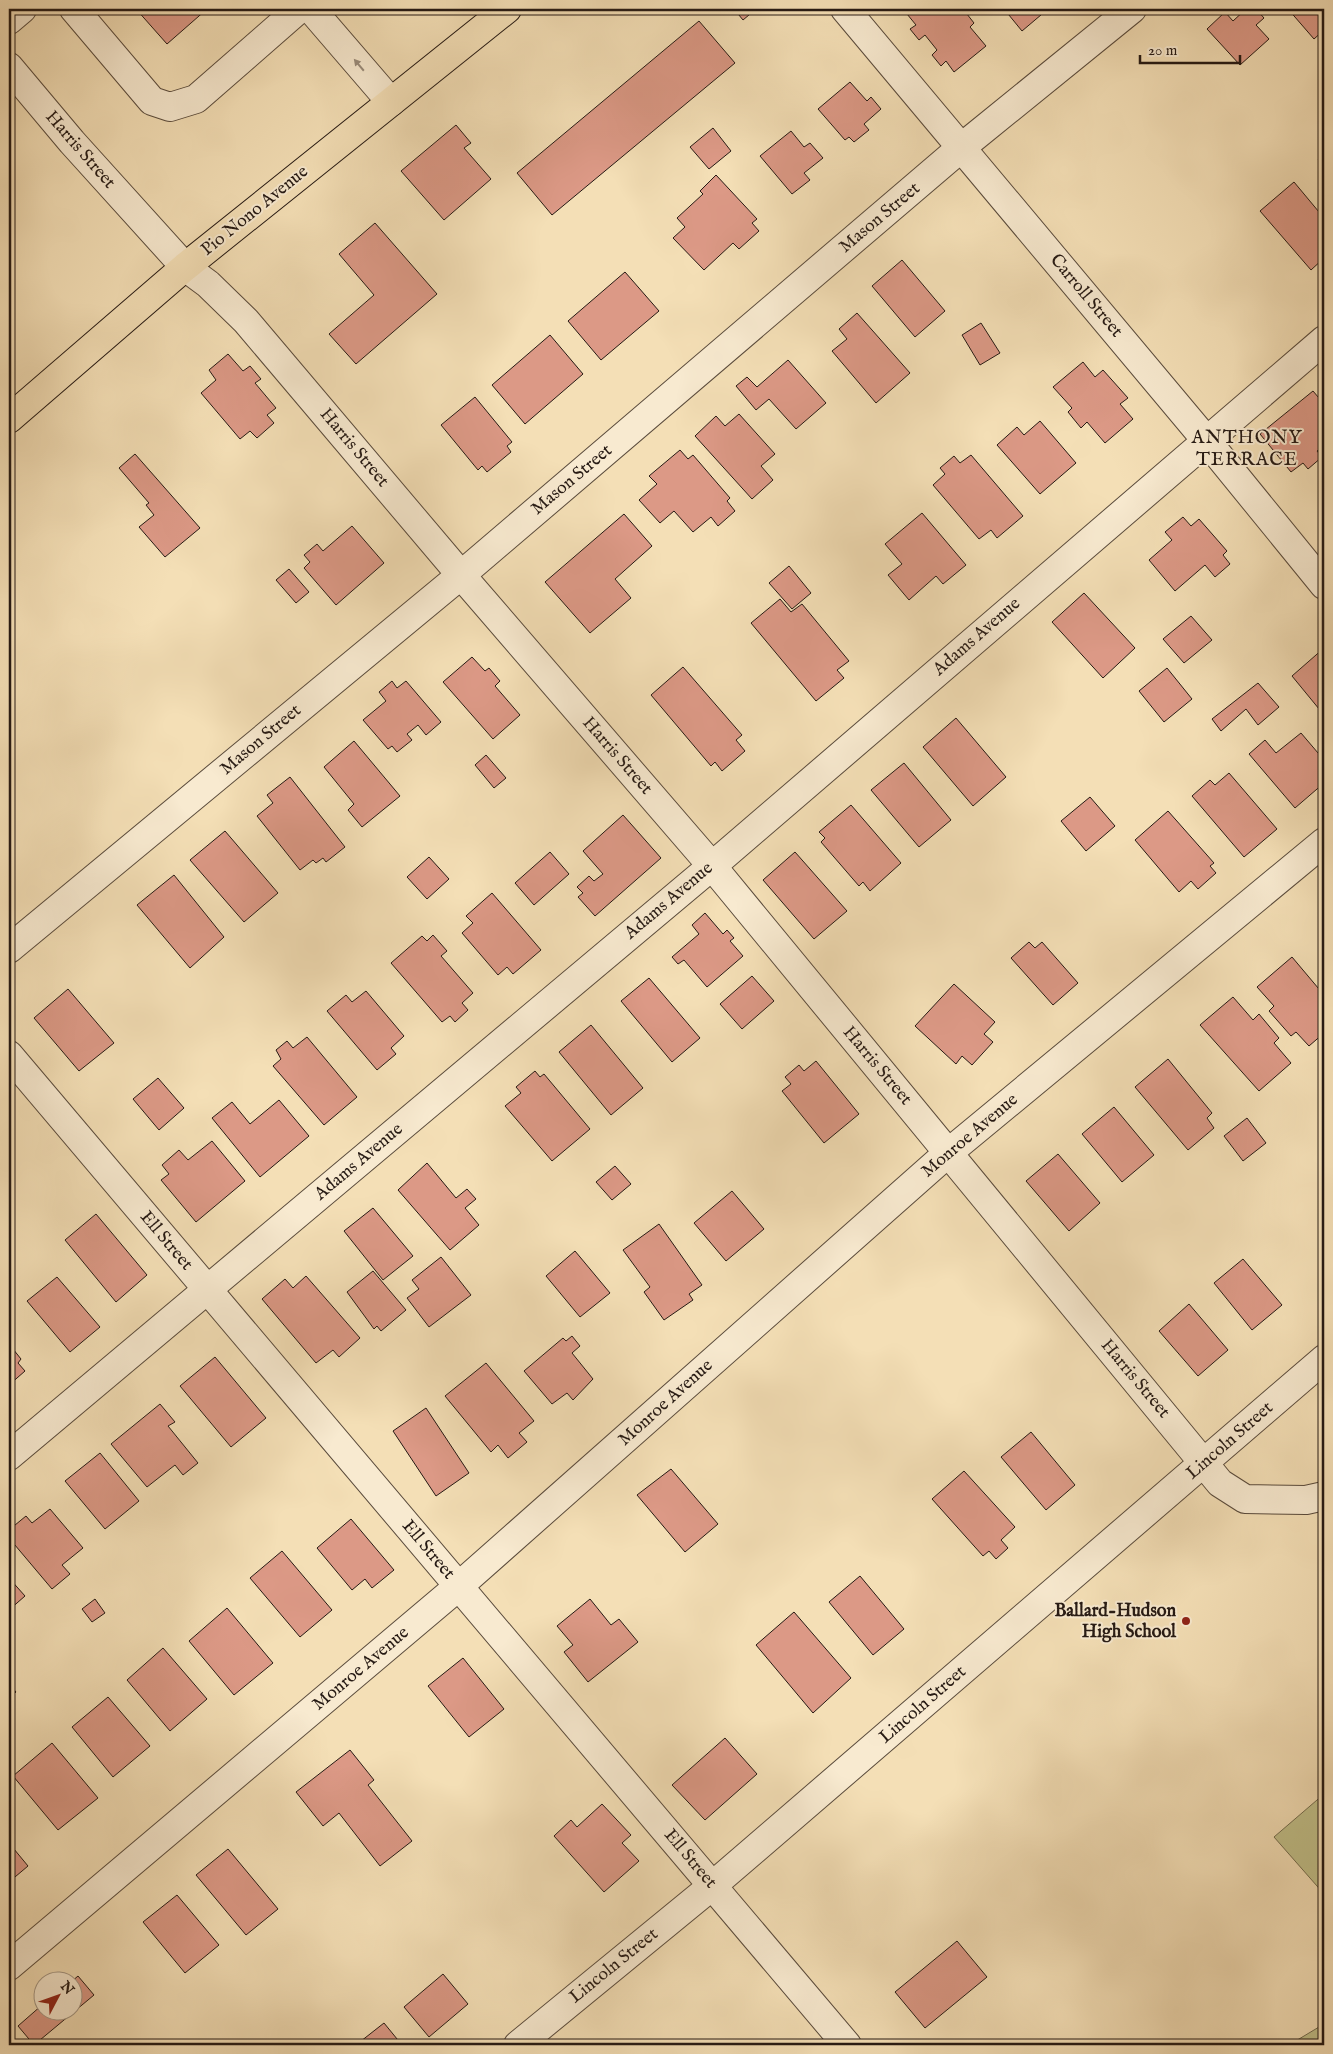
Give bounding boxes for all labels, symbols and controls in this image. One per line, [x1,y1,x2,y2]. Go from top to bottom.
scale bar [1140,32,1240,64]
text: 20 m [1148,41,1178,60]
one-way arrow [354,59,365,71]
street label: Harris Street [40,106,120,194]
street label: Pio Nono Avenue [197,161,313,261]
street label: Mason Street [835,177,925,259]
street label: Carroll Street [1044,250,1128,342]
street label: Harris Street [314,404,394,492]
district label: ANTHONY TERRACE [1190,426,1303,472]
street label: Mason Street [527,439,617,521]
street label: Adams Avenue [928,593,1026,682]
street label: Mason Street [216,699,306,781]
street label: Harris Street [577,712,657,800]
street label: Adams Avenue [619,857,718,945]
street label: Harris Street [837,1022,917,1110]
street label: Monroe Avenue [917,1089,1023,1183]
street label: Adams Avenue [309,1118,408,1206]
street label: Ell Street [134,1206,198,1276]
street label: Harris Street [1095,1335,1175,1423]
street label: Monroe Avenue [614,1354,718,1452]
street label: Lincoln Street [1182,1397,1278,1485]
street label: Ell Street [396,1515,460,1585]
place label: Ballard-Hudson High School [1054,1600,1177,1644]
marker: Ballard-Hudson High School [1180,1615,1192,1627]
street label: Monroe Avenue [308,1622,414,1716]
street label: Lincoln Street [875,1661,971,1749]
street label: Ell Street [658,1824,722,1894]
street label: Lincoln Street [565,1923,663,2009]
north arrow [32,1972,82,2022]
text: N [56,1977,78,1999]

